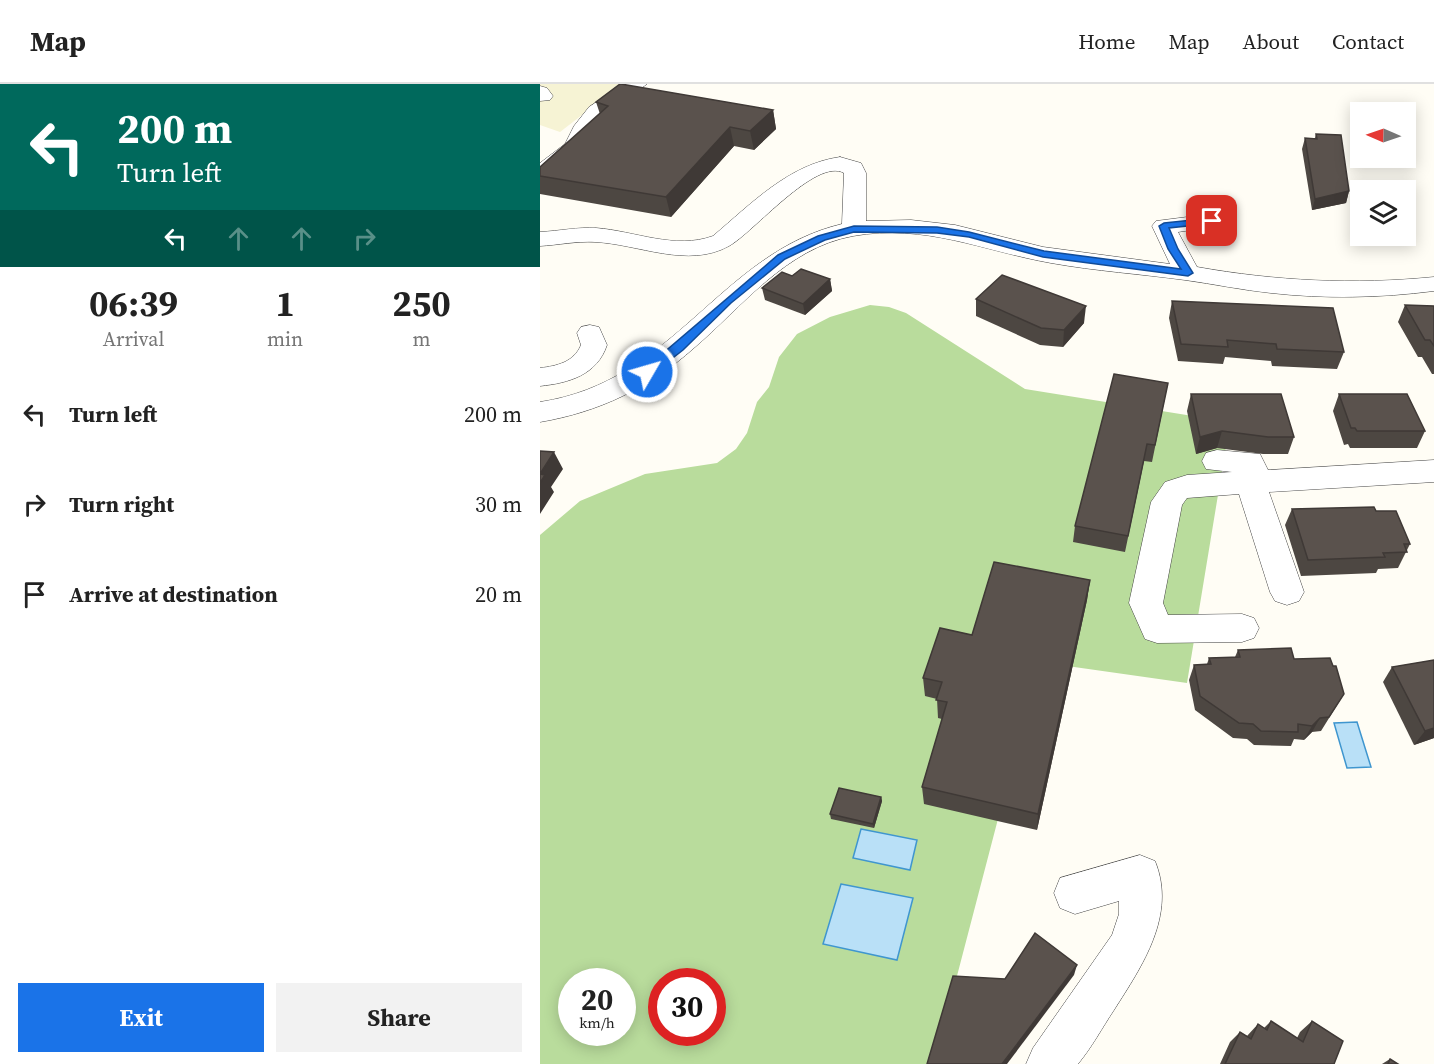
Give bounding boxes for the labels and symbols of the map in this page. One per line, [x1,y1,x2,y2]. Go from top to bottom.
north arrow [1350,102,1416,168]
pin [1186,195,1237,246]
position arrow [615,340,679,404]
speed limit sign: 30 [648,968,726,1046]

